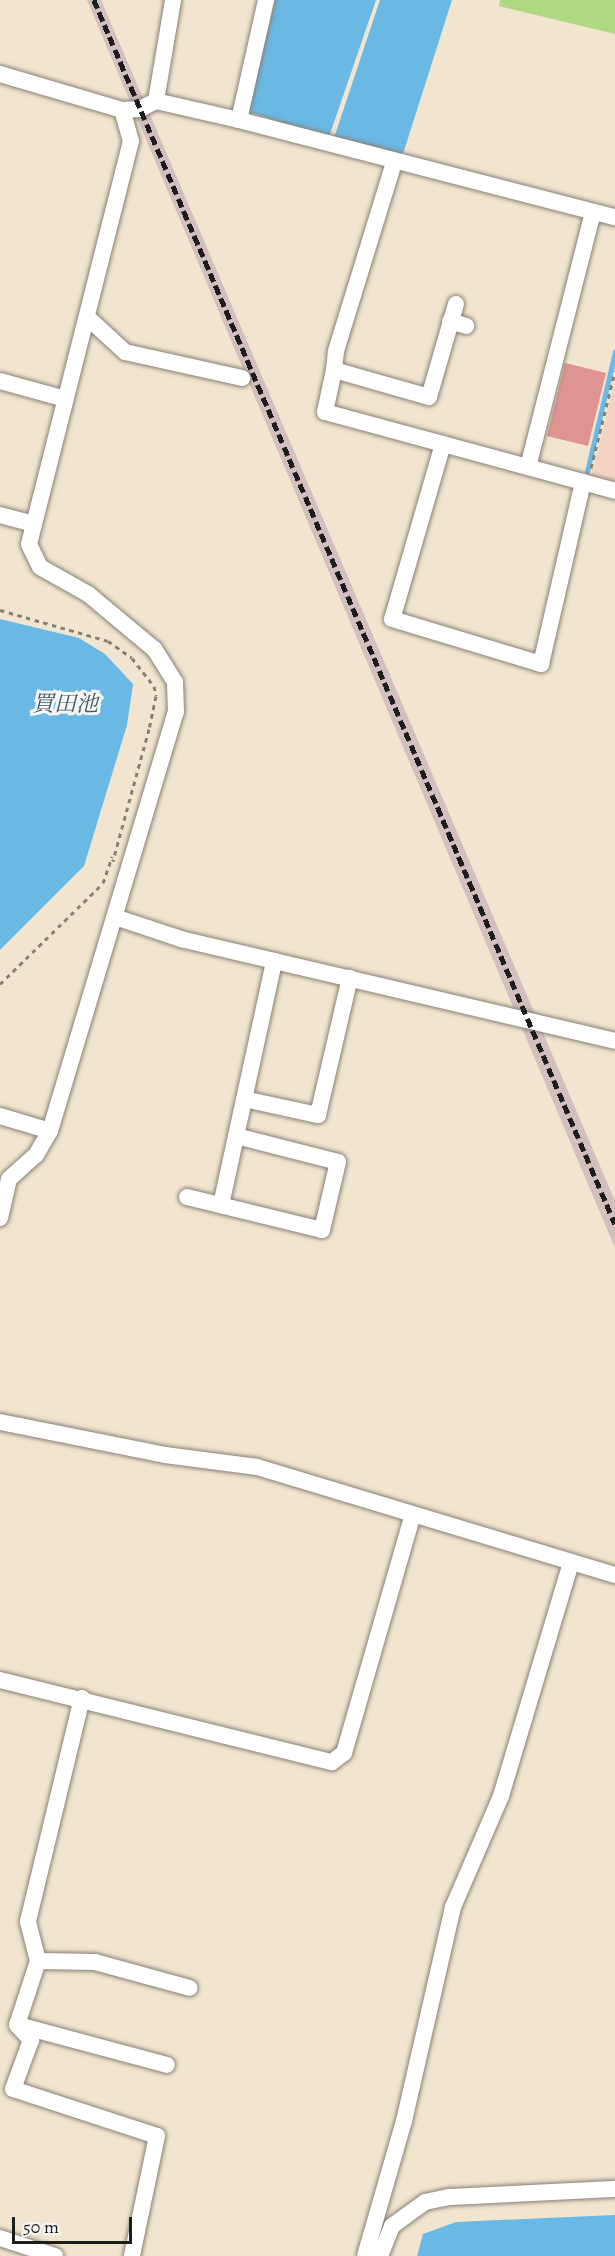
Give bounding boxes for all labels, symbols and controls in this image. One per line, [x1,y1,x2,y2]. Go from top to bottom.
water label: 買田池 [32,692,98,718]
scale bar [15,2205,135,2243]
text: 50 m [23,2215,59,2239]

